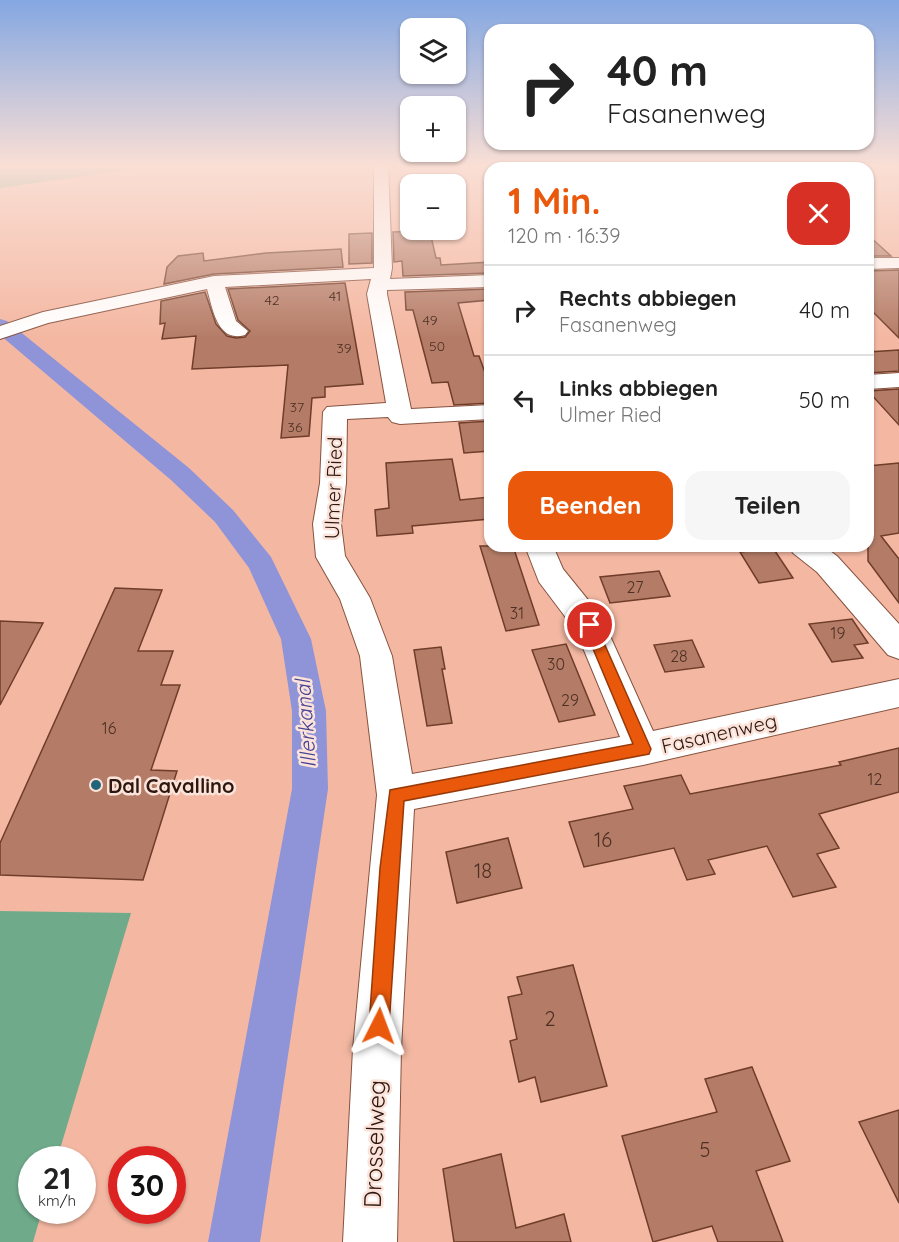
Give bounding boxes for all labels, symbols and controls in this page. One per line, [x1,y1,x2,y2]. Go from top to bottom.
map controls [400,18,466,240]
button: layers [400,18,466,84]
text: 40 m [607,44,708,97]
icon: right [508,48,586,126]
button: + [400,96,466,162]
text: Fasanenweg [607,96,766,130]
button: − [400,174,466,240]
text: 1 Min. [508,178,600,223]
button: close [787,182,850,245]
text: 120 m · 16:39 [508,223,620,248]
text: Rechts abbiegen [559,284,737,312]
house number: 41 [329,287,341,305]
house number: 42 [264,291,280,309]
icon: right [508,294,541,327]
text: 40 m [799,296,850,324]
house number: 49 [423,311,438,329]
text: Fasanenweg [559,312,677,337]
house number: 50 [429,337,445,355]
house number: 39 [336,339,352,357]
text: Links abbiegen [559,374,718,402]
icon: left [508,384,541,417]
text: 50 m [799,386,850,414]
house number: 37 [290,398,304,416]
text: Ulmer Ried [559,402,662,427]
house number: 36 [288,418,303,436]
street label: Ulmer Ried [319,436,347,540]
button: Beenden [508,471,673,540]
button: Teilen [685,471,850,540]
house number: 27 [627,577,643,597]
pin [564,599,615,650]
house number: 31 [510,603,524,623]
icon: arrive [573,608,606,641]
house number: 19 [831,623,845,643]
house number: 28 [670,646,688,666]
house number: 30 [547,654,565,674]
water label: Illerkanal [289,677,321,769]
house number: 29 [561,690,579,710]
street label: Fasanenweg [659,708,779,758]
house number: 16 [102,718,117,738]
house number: 12 [868,769,883,789]
place label: Dal Cavallino [108,773,234,798]
marker: Dal Cavallino [89,778,103,792]
house number: 16 [594,827,612,852]
house number: 18 [474,858,492,883]
position arrow [347,994,411,1058]
house number: 2 [544,1006,556,1031]
street label: Drosselweg [357,1079,391,1209]
house number: 5 [700,1137,710,1162]
speed limit sign: 30 [108,1146,186,1224]
text: 21 [43,1159,71,1197]
text: km/h [38,1191,76,1210]

